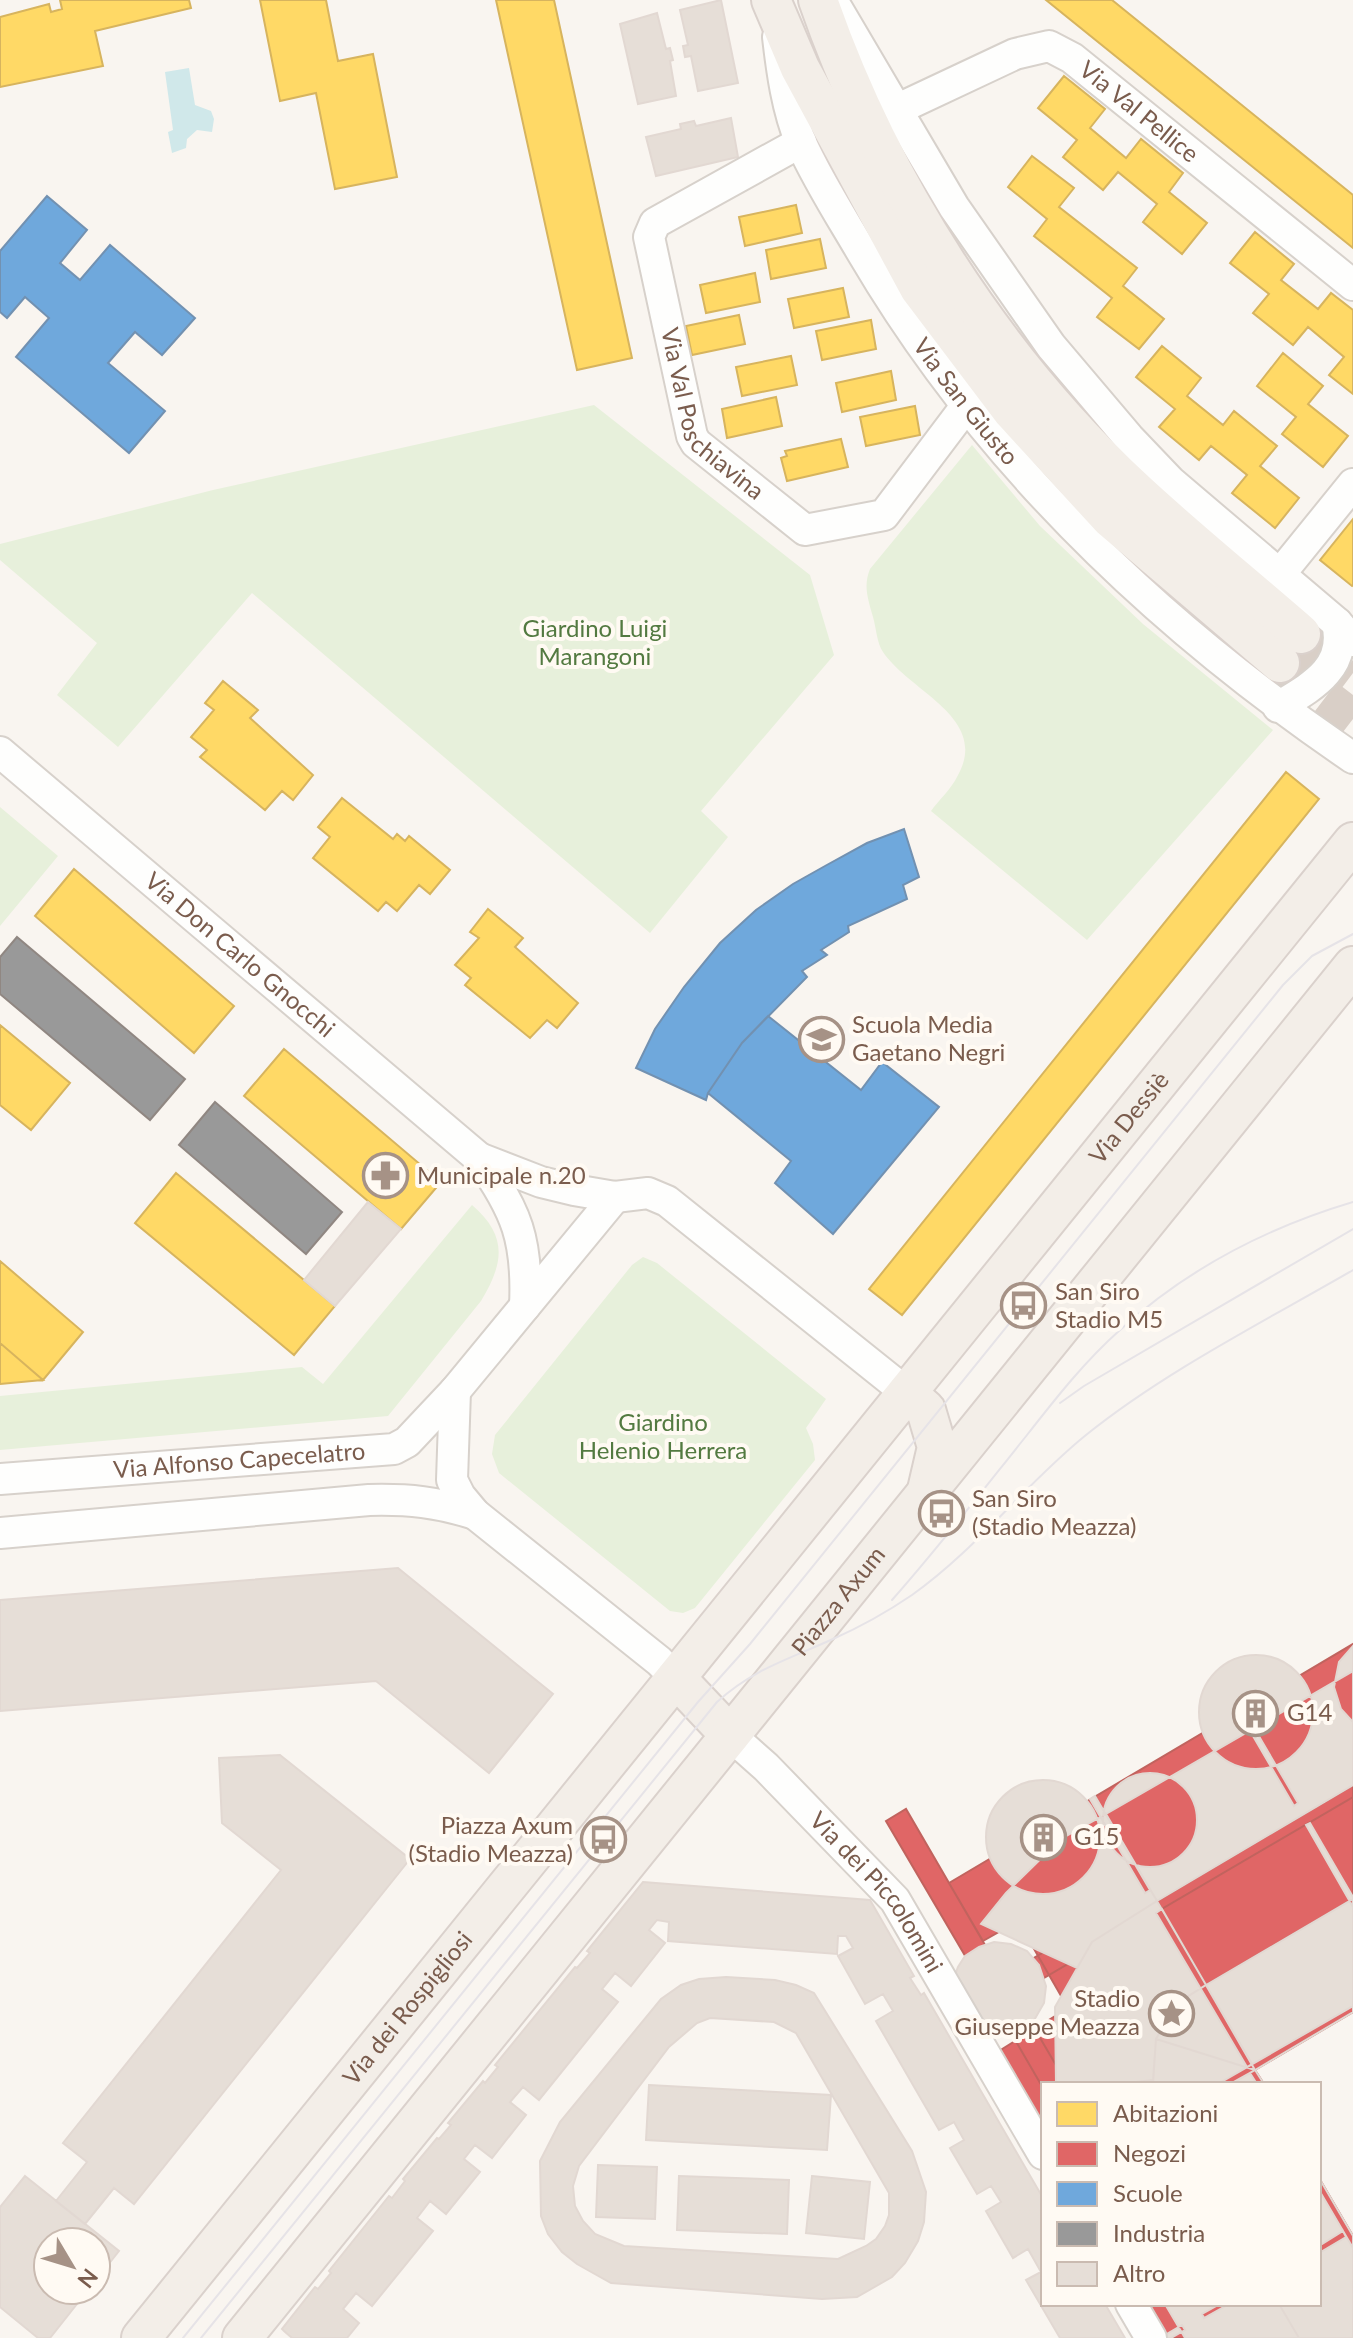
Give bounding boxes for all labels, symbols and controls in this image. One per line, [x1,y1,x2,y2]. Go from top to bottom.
street label: Via Val Pellice [1074,54,1205,168]
street label: Via Val Poschiavina [656,325,771,505]
street label: Via San Giusto [908,332,1025,470]
park label: Giardino Luigi Marangoni [523,613,667,670]
street label: Via Don Carlo Gnocchi [140,865,341,1042]
place label: Scuola Media Gaetano Negri [852,1009,1005,1066]
school or university icon: Scuola Media Gaetano Negri [797,1015,845,1063]
street label: Via Dessiè [1082,1065,1174,1169]
pharmacy icon: Municipale n.20 [362,1152,410,1200]
place label: Municipale n.20 [417,1160,586,1189]
place label: San Siro Stadio M5 [1055,1276,1163,1333]
bus stop icon: San Siro Stadio M5 [1000,1282,1048,1330]
park label: Giardino Helenio Herrera [579,1407,747,1464]
street label: Via Alfonso Capecelatro [112,1435,366,1483]
place label: San Siro (Stadio Meazza) [972,1483,1137,1540]
bus stop icon: San Siro (Stadio Meazza) [917,1489,965,1537]
street label: Piazza Axum [784,1540,890,1661]
building icon: G14 [1232,1689,1280,1737]
place label: G14 [1287,1697,1332,1726]
street label: Via dei Piccolomini [804,1805,950,1977]
place label: Piazza Axum (Stadio Meazza) [409,1810,573,1867]
building icon: G15 [1019,1813,1067,1861]
bus stop icon: Piazza Axum (Stadio Meazza) [580,1816,628,1864]
place label: G15 [1074,1821,1119,1850]
street label: Via dei Rospigliosi [336,1925,478,2090]
place label: Stadio Giuseppe Meazza [955,1983,1140,2040]
place icon: Stadio Giuseppe Meazza [1147,1989,1195,2037]
legend [1041,2082,1321,2306]
text: Abitazioni [1113,2098,1218,2127]
text: Negozi [1113,2138,1186,2167]
text: Scuole [1113,2178,1183,2207]
text: Industria [1113,2218,1205,2247]
north arrow [32,2226,112,2306]
text: Altro [1113,2258,1165,2287]
text: N [72,2264,104,2294]

